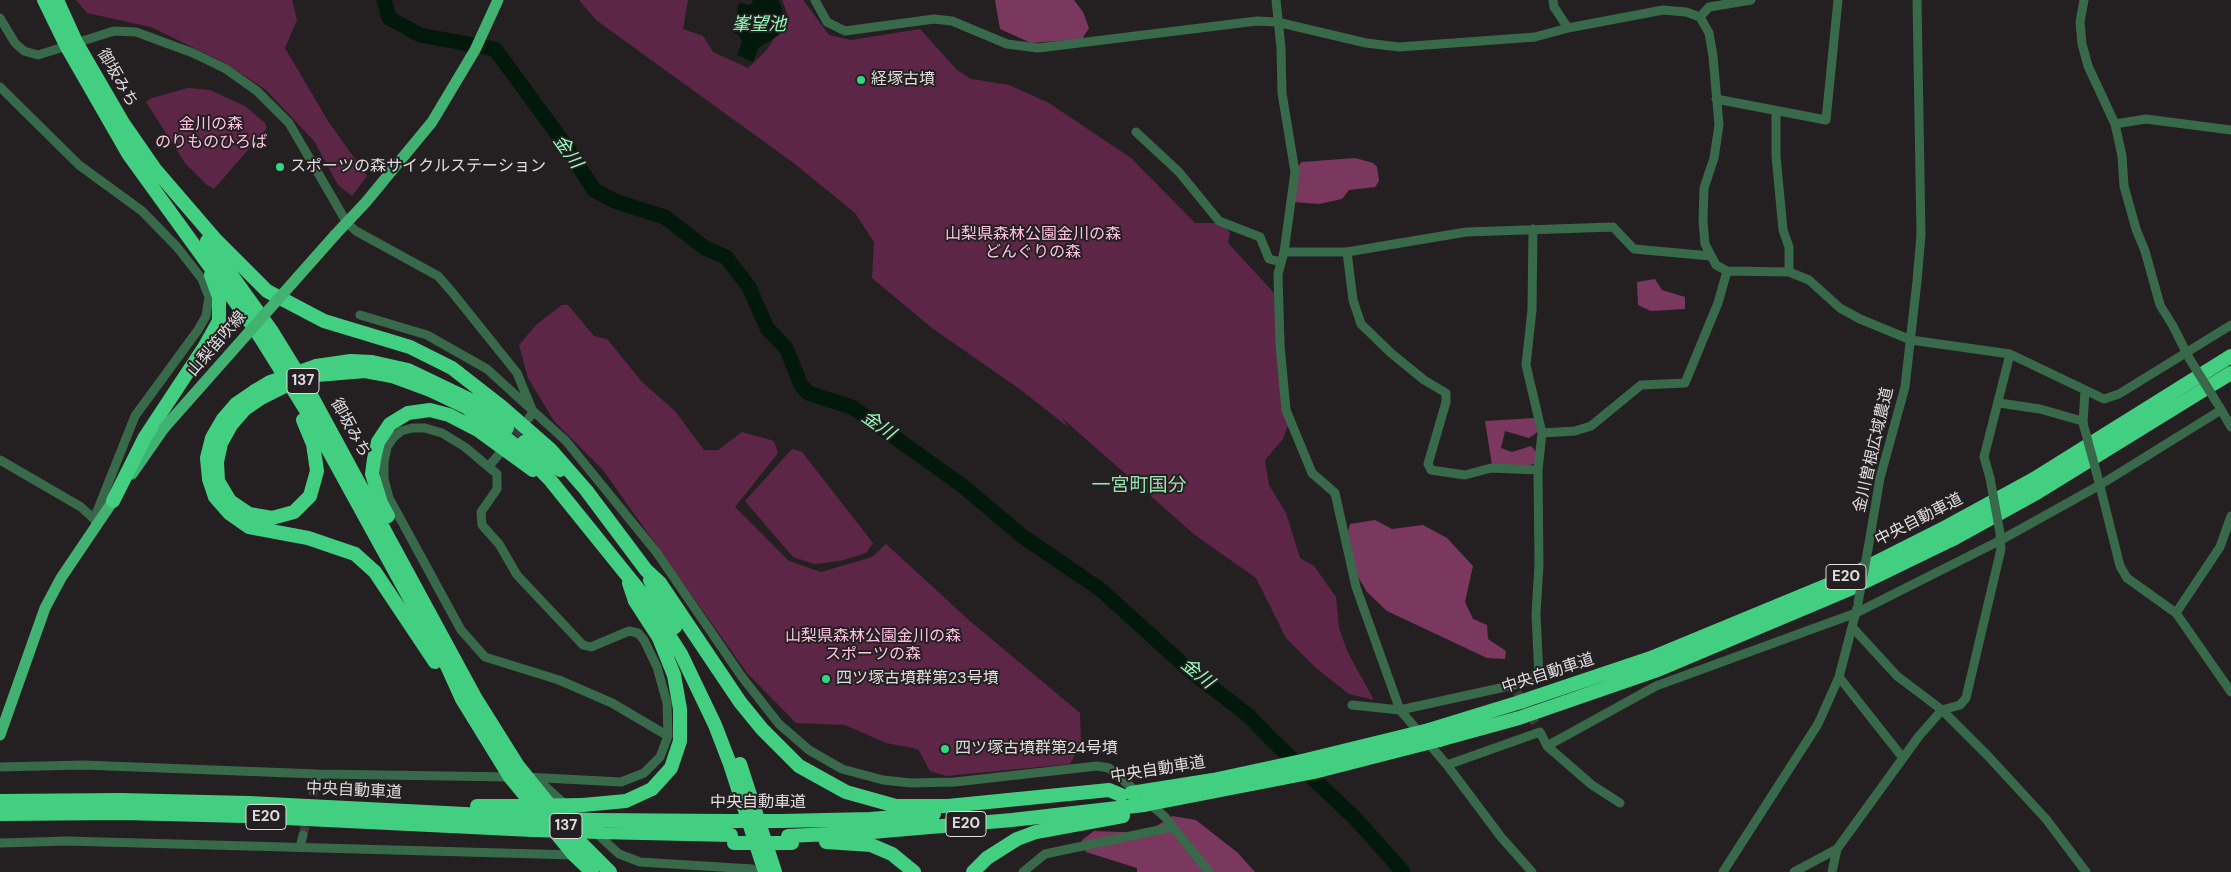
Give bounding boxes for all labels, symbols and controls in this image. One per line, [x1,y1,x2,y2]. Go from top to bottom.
water label: 峯望池 [732,14,786,36]
street label: 御坂みち [93,45,141,111]
place label: 経塚古墳 [871,70,935,90]
marker: 経塚古墳 [855,74,867,86]
park label: 金川の森 のりものひろば [155,115,267,153]
water label: 金川 [548,131,586,173]
place label: スポーツの森サイクルステーション [290,157,546,177]
marker: スポーツの森サイクルステーション [274,161,286,173]
park label: 山梨県森林公園金川の森 どんぐりの森 [945,225,1121,263]
street label: 山梨笛吹線 [184,308,250,380]
road number: 137 [287,368,319,394]
street label: 金川曽根広域農道 [1850,385,1898,515]
street label: 御坂みち [326,395,374,461]
water label: 金川 [857,407,899,445]
district label: 一宮町国分 [1092,475,1186,497]
street label: 中央自動車道 [1872,490,1966,550]
road number: E20 [1826,564,1866,590]
park label: 山梨県森林公園金川の森 スポーツの森 [785,627,961,665]
street label: 中央自動車道 [1499,650,1597,698]
water label: 金川 [1176,654,1218,694]
place label: 四ツ塚古墳群第23号墳 [836,669,999,689]
marker: 四ツ塚古墳群第23号墳 [820,673,832,685]
place label: 四ツ塚古墳群第24号墳 [955,739,1118,759]
marker: 四ツ塚古墳群第24号墳 [939,743,951,755]
street label: 中央自動車道 [1109,753,1207,787]
street label: 中央自動車道 [306,779,402,803]
street label: 中央自動車道 [710,793,806,813]
road number: E20 [246,804,286,830]
road number: E20 [946,812,986,836]
road number: 137 [550,814,582,838]

